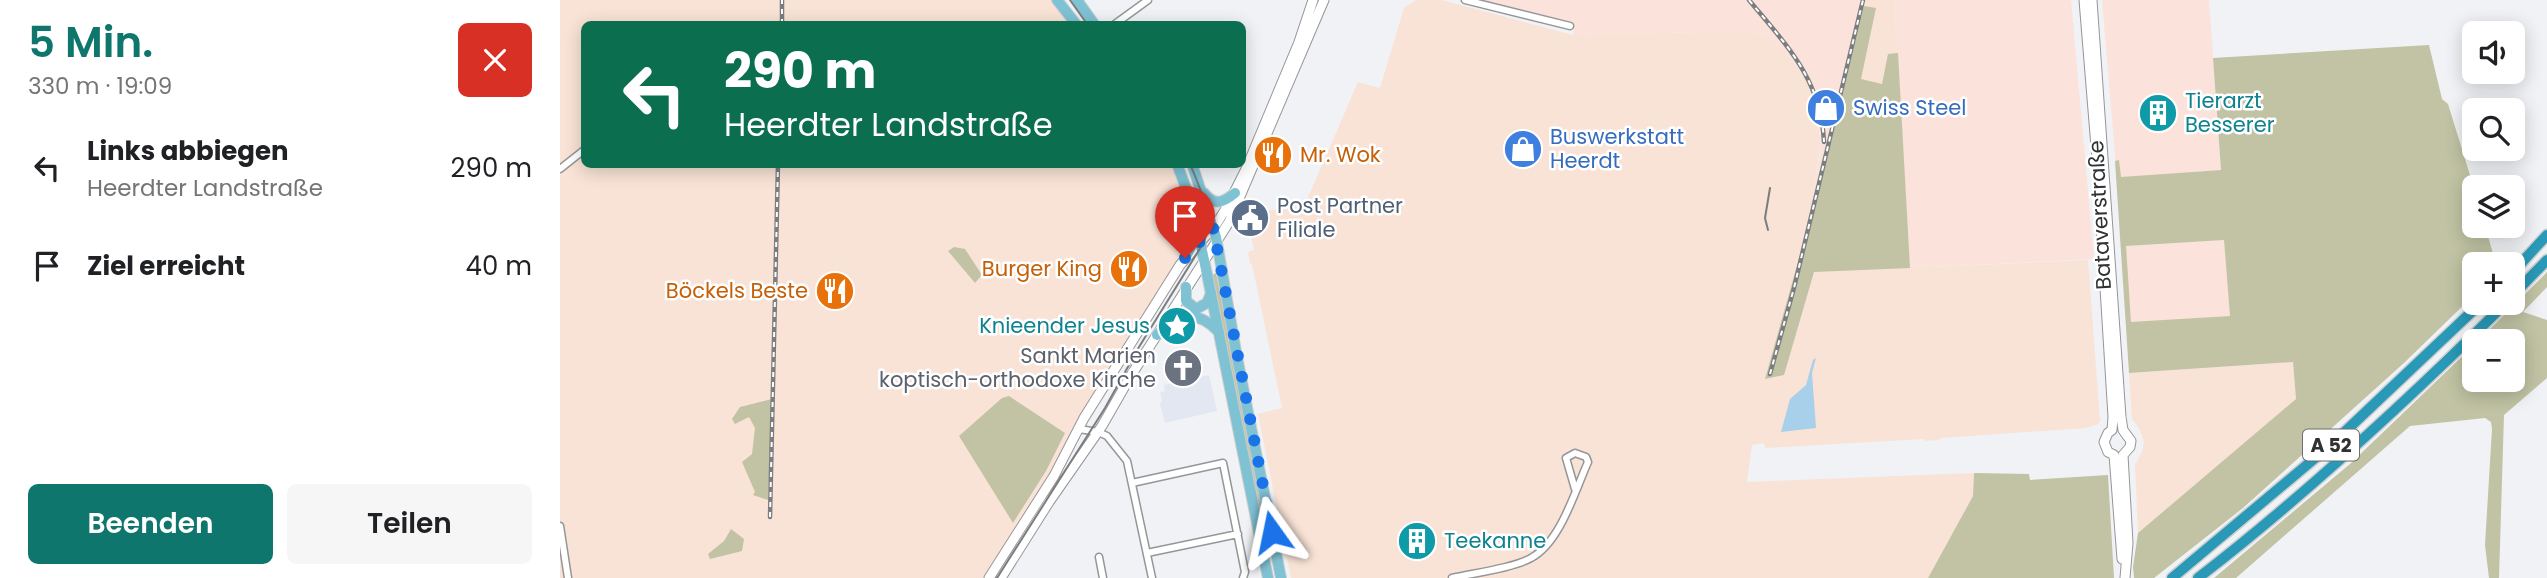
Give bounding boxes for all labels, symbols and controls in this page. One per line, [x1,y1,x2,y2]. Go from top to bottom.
text: 5 Min. [28,13,153,72]
map controls [2462,21,2525,392]
button: sound [2462,21,2525,84]
button: close [458,23,532,97]
text: 290 m [724,37,876,105]
icon: left [609,49,700,140]
text: 330 m · 19:09 [28,70,172,102]
place label: Tierarzt Besserer [2185,86,2275,139]
shop icon: Swiss Steel [1805,87,1847,129]
building icon: Tierarzt Besserer [2137,92,2179,134]
place label: Swiss Steel [1853,93,1966,122]
button: search [2462,98,2525,161]
text: Heerdter Landstraße [724,102,1052,147]
place label: Buswerkstatt Heerdt [1550,122,1684,175]
shop icon: Buswerkstatt Heerdt [1502,128,1544,170]
text: Links abbiegen [87,133,289,169]
restaurant icon: Mr. Wok [1252,134,1294,176]
place label: Mr. Wok [1300,140,1381,169]
street label: Bataverstraße [2081,140,2118,290]
icon: left [28,149,66,187]
text: 290 m [451,150,532,186]
text: Heerdter Landstraße [87,172,323,204]
button: layers [2462,175,2525,238]
pin [1155,186,1215,258]
place label: Post Partner Filiale [1277,191,1403,244]
icon: arrive [1166,197,1204,235]
public building icon: Post Partner Filiale [1229,197,1271,239]
icon: arrive [28,247,66,285]
text: Ziel erreicht [87,248,245,284]
text: 40 m [466,248,532,284]
restaurant icon: Burger King [1108,248,1150,290]
button: + [2462,252,2525,315]
place label: Burger King [982,254,1102,283]
restaurant icon: Böckels Beste [814,270,856,312]
place label: Böckels Beste [666,276,808,305]
place icon: Knieender Jesus [1156,305,1198,347]
place label: Knieender Jesus [979,311,1150,340]
button: − [2462,329,2525,392]
place label: Sankt Marien koptisch-orthodoxe Kirche [879,341,1156,394]
church icon: Sankt Marien koptisch-orthodoxe Kirche [1162,347,1204,389]
road number: A 52 [2303,430,2359,460]
button: Beenden [28,484,273,564]
button: Teilen [287,484,532,564]
position arrow [1235,495,1309,569]
building icon: Teekanne [1396,520,1438,562]
place label: Teekanne [1444,526,1546,555]

